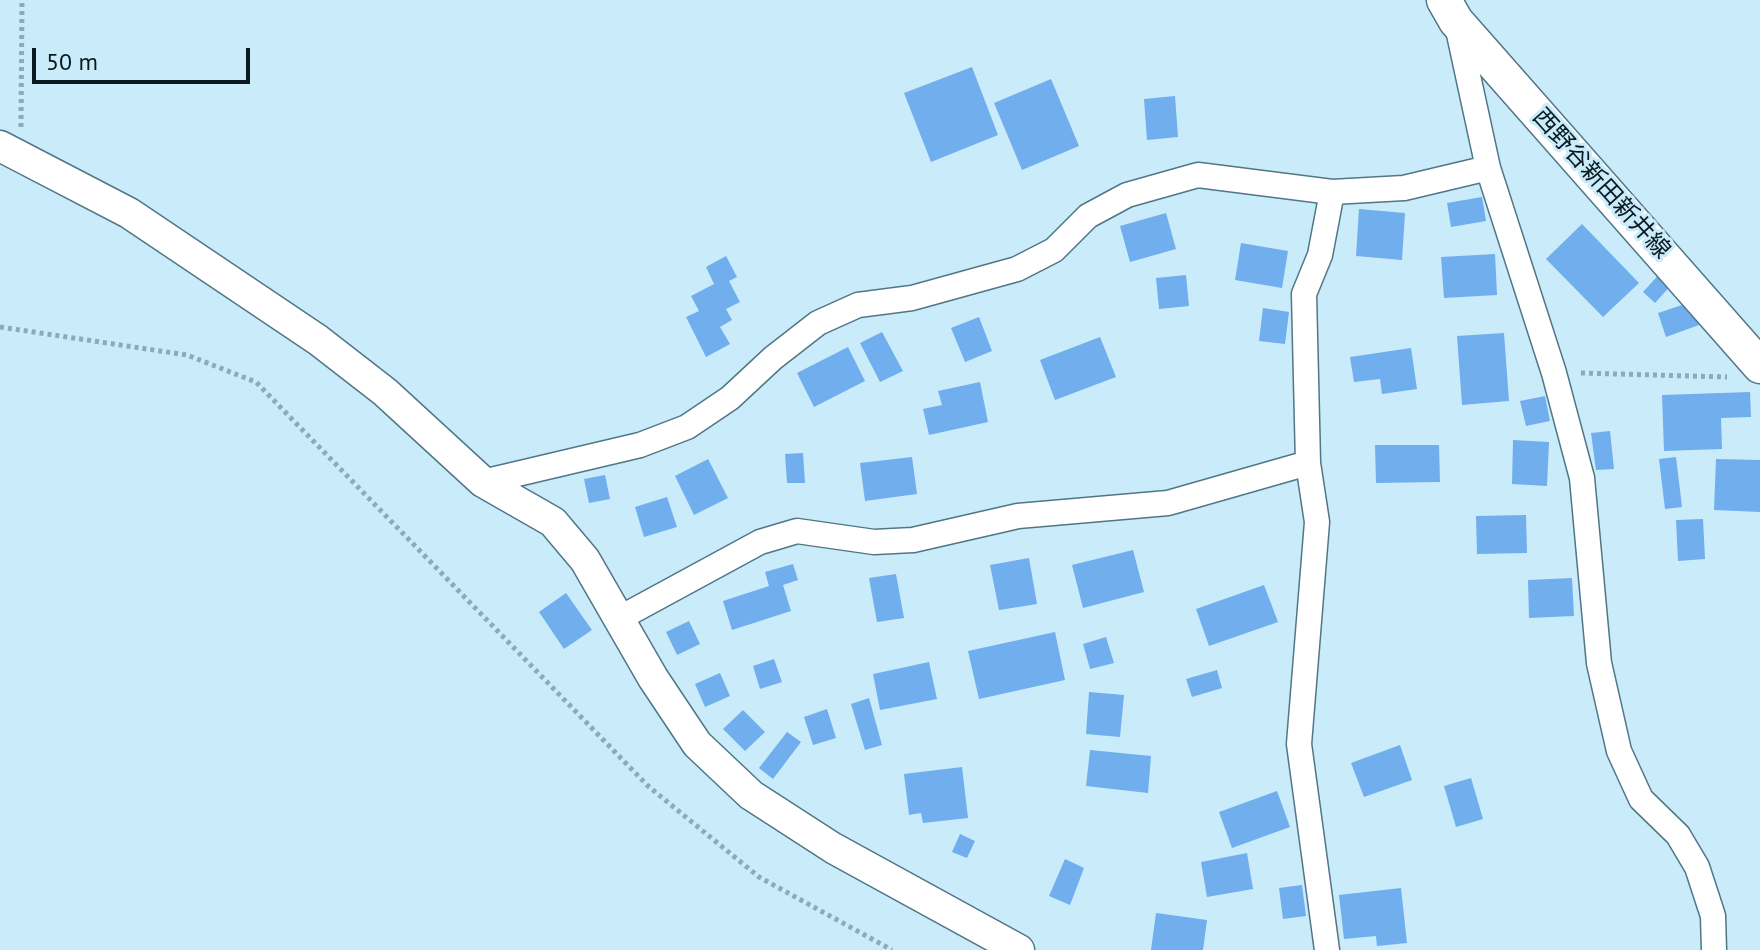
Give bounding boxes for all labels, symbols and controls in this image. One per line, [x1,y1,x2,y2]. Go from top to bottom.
scale bar [36,32,254,82]
text: 50 m [46,46,98,77]
street label: 西野谷新田新井線 [1526,103,1676,265]

